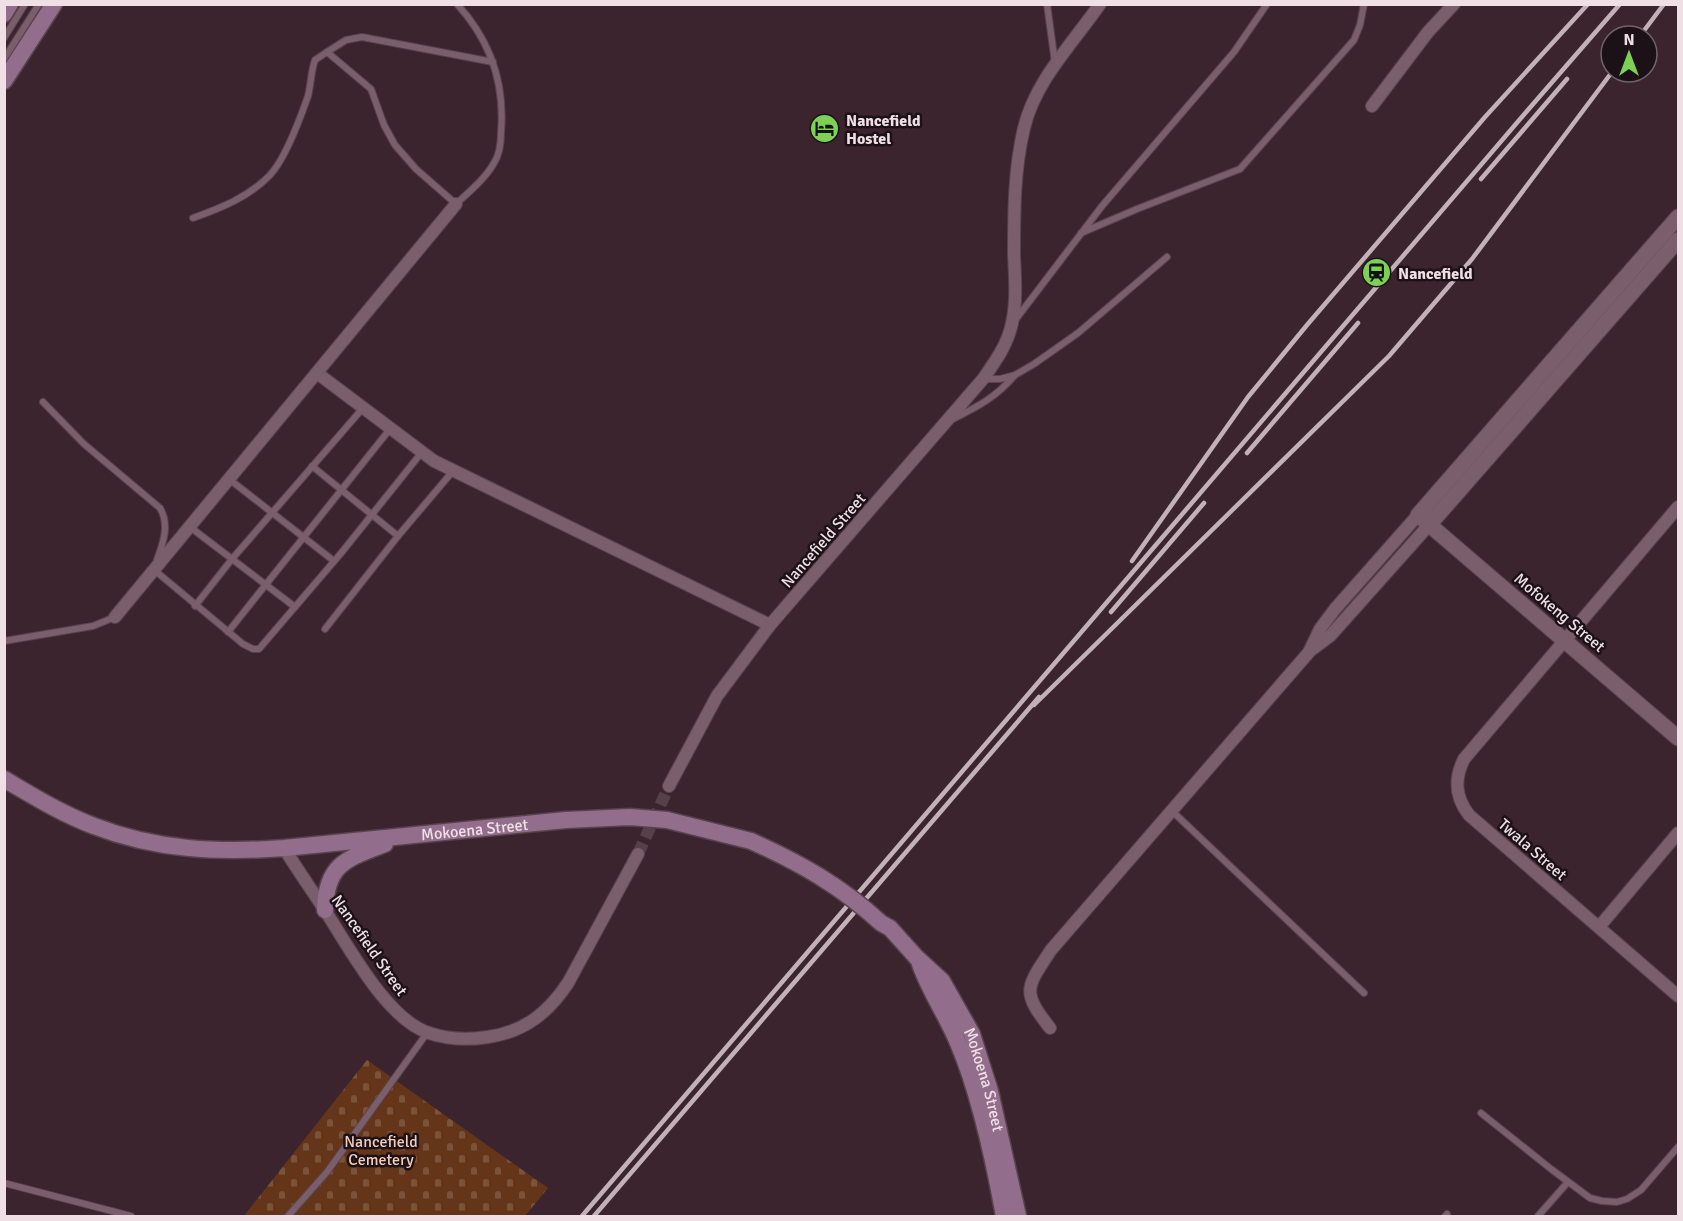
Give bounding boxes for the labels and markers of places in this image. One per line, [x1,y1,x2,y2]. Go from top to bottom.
place label: Nancefield Hostel [846,111,921,149]
hotel icon: Nancefield Hostel [809,113,841,145]
station icon: Nancefield [1361,257,1393,289]
place label: Nancefield [1398,264,1473,284]

